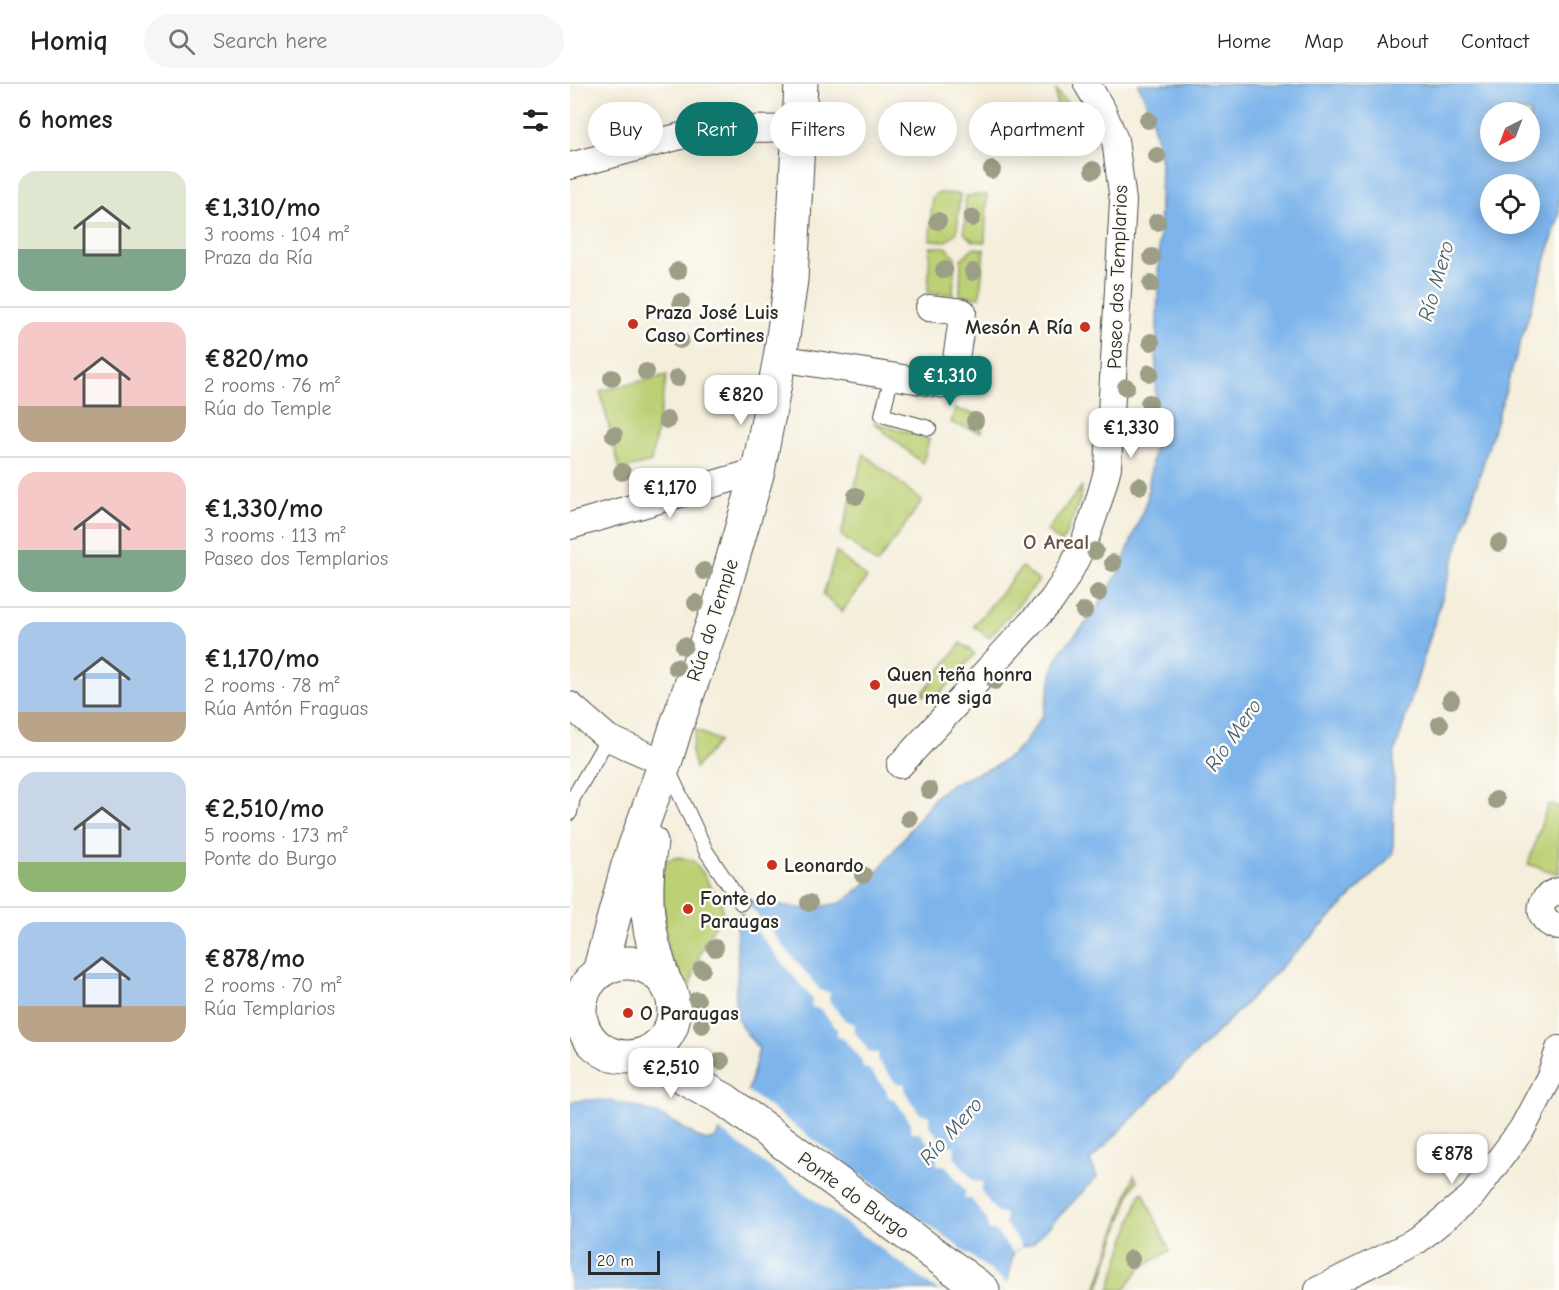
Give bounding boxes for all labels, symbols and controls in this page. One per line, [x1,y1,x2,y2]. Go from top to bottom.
search box [144,14,564,68]
text: Homiq [30,25,108,57]
icon: search [165,25,198,58]
text: Search here [213,28,327,54]
text: Home [1217,29,1271,53]
text: Map [1304,29,1344,53]
text: About [1377,29,1428,53]
text: Contact [1461,29,1529,53]
chip: Buy [588,102,663,156]
chip: Rent [675,102,758,156]
chip: Filters [770,102,866,156]
chip: New [878,102,957,156]
chip: Apartment [969,102,1105,156]
north arrow [1480,102,1540,162]
map controls [1480,102,1540,234]
icon: filters [519,104,552,137]
text: 6 homes [18,105,113,135]
button: locate [1480,174,1540,234]
street label: Paseo dos Templarios [1103,185,1132,369]
text: €1,310/mo [204,193,321,223]
icon: home [66,195,138,267]
text: 3 rooms · 104 m² [204,223,349,246]
water label: Río Mero [1413,238,1459,324]
text: Praza da Ría [204,246,313,269]
place label: Praza José Luis Caso Cortines [645,301,778,347]
place label: Mesón A Ría [965,316,1073,339]
marker: Praza José Luis Caso Cortines [626,317,640,331]
marker: Mesón A Ría [1078,320,1092,334]
text: €820/mo [204,344,309,374]
icon: home [66,346,138,418]
pin: €1,310 [901,356,999,407]
text: €1,310 [923,364,977,387]
text: 2 rooms · 76 m² [204,374,340,397]
pin: €820 [705,375,777,426]
text: €820 [718,383,764,406]
text: Rúa do Temple [204,397,331,420]
pin: €1,330 [1082,408,1180,459]
text: €1,330 [1103,416,1159,439]
pin: €1,170 [621,468,719,519]
text: €1,170 [643,476,697,499]
text: €1,330/mo [204,494,323,524]
icon: home [66,496,138,568]
text: 3 rooms · 113 m² [204,524,345,547]
district label: O Areal [1023,530,1089,554]
text: Paseo dos Templarios [204,547,388,570]
street label: Rúa do Temple [682,556,743,684]
text: €1,170/mo [204,644,319,674]
icon: home [66,646,138,718]
place label: Quen teña honra que me siga [887,663,1032,709]
text: 2 rooms · 78 m² [204,674,340,697]
marker: Quen teña honra que me siga [868,678,882,692]
water label: Río Mero [1200,694,1266,776]
text: Rúa Antón Fraguas [204,697,368,720]
text: €2,510/mo [204,794,324,824]
icon: home [66,796,138,868]
text: 5 rooms · 173 m² [204,824,348,847]
text: Ponte do Burgo [204,847,337,870]
place label: Leonardo [784,854,864,877]
marker: Leonardo [765,858,779,872]
place label: Fonte do Paraugas [700,887,779,933]
marker: Fonte do Paraugas [681,902,695,916]
text: €878/mo [204,944,305,974]
icon: home [66,946,138,1018]
text: 2 rooms · 70 m² [204,974,341,997]
text: Rúa Templarios [204,997,335,1020]
place label: O Paraugas [640,1002,739,1025]
marker: O Paraugas [621,1006,635,1020]
pin: €2,510 [622,1048,720,1099]
text: €2,510 [642,1056,700,1079]
water label: Río Mero [915,1092,987,1170]
pin: €878 [1416,1134,1488,1185]
text: €878 [1431,1142,1473,1165]
street label: Ponte do Burgo [793,1147,914,1244]
scale bar [588,1248,660,1276]
text: 20 m [597,1252,634,1270]

